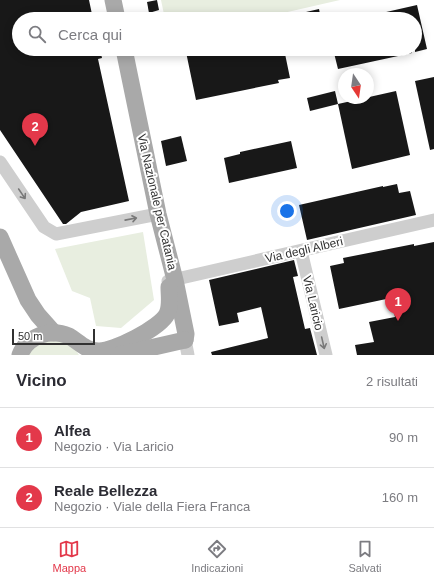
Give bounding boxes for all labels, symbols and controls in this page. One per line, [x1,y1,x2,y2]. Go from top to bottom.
search box [12,12,422,56]
icon: search [26,23,48,45]
text: Cerca qui [58,26,122,43]
north arrow [338,68,374,104]
pin: 2 [22,113,48,146]
street label: Via Nazionale per Catania [135,133,180,272]
one-way arrow [18,188,26,199]
your location [277,201,297,221]
one-way arrow [124,215,137,223]
street label: Via degli Alberi [264,234,344,266]
street label: Via Laricio [300,274,326,332]
pin: 1 [385,288,411,321]
scale bar [12,327,95,346]
text: 50 m [18,330,42,342]
one-way arrow [319,336,327,349]
text: Vicino [16,371,67,390]
text: 2 risultati [366,374,418,389]
text: Alfea [54,422,91,439]
text: 1 [25,430,33,445]
text: 90 m [389,430,418,445]
text: Negozio · Via Laricio [54,439,174,454]
text: Reale Bellezza [54,482,157,499]
text: 2 [25,490,33,505]
text: 160 m [382,490,418,505]
text: Negozio · Viale della Fiera Franca [54,499,250,514]
tab: Mappa [53,538,86,574]
tab: Indicazioni [191,538,243,574]
tab: Salvati [348,538,381,574]

